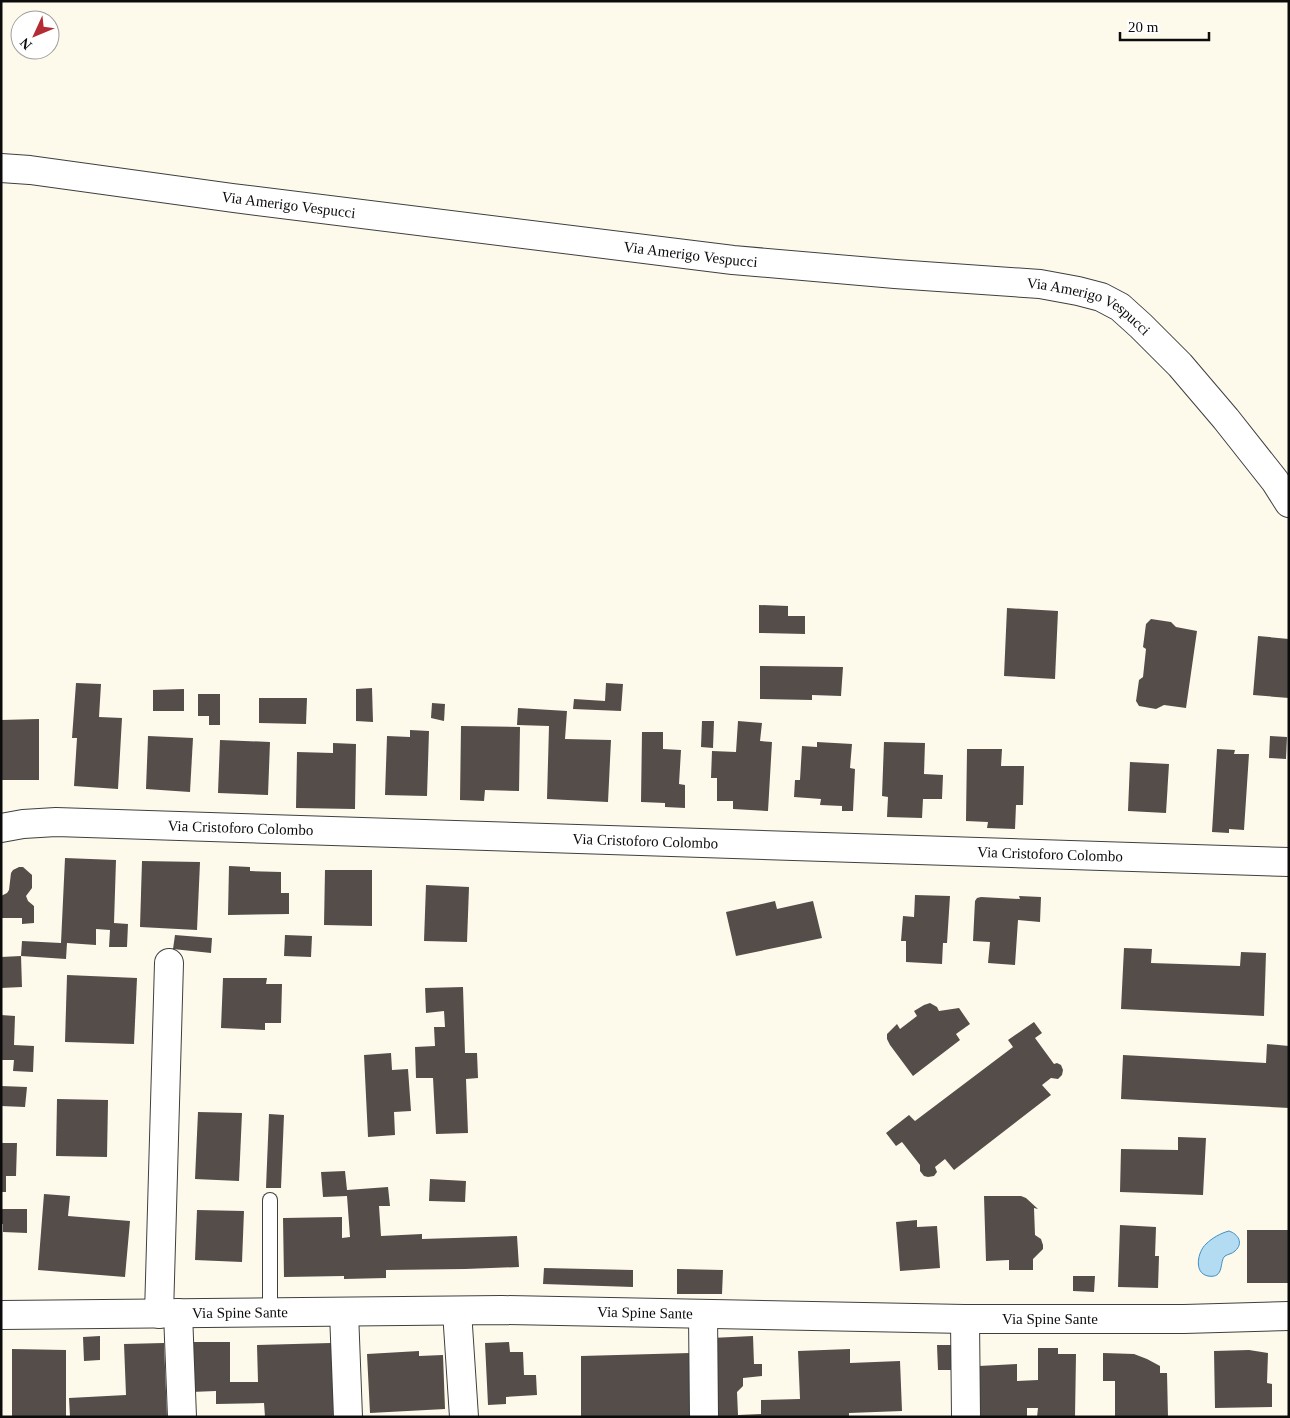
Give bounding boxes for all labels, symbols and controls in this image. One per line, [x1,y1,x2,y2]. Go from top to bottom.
north arrow [10,10,60,60]
scale bar [1120,10,1209,42]
text: 20 m [1128,19,1159,35]
text: N [17,35,35,53]
street label: Via Amerigo Vespucci [221,189,356,221]
street label: Via Amerigo Vespucci [623,238,758,270]
street label: Via Amerigo Vespucci [1026,275,1153,338]
street label: Via Cristoforo Colombo [167,818,314,838]
street label: Via Cristoforo Colombo [572,831,718,851]
street label: Via Cristoforo Colombo [977,844,1123,865]
street label: Via Spine Sante [192,1304,288,1321]
street label: Via Spine Sante [597,1304,693,1322]
street label: Via Spine Sante [1002,1311,1098,1327]

